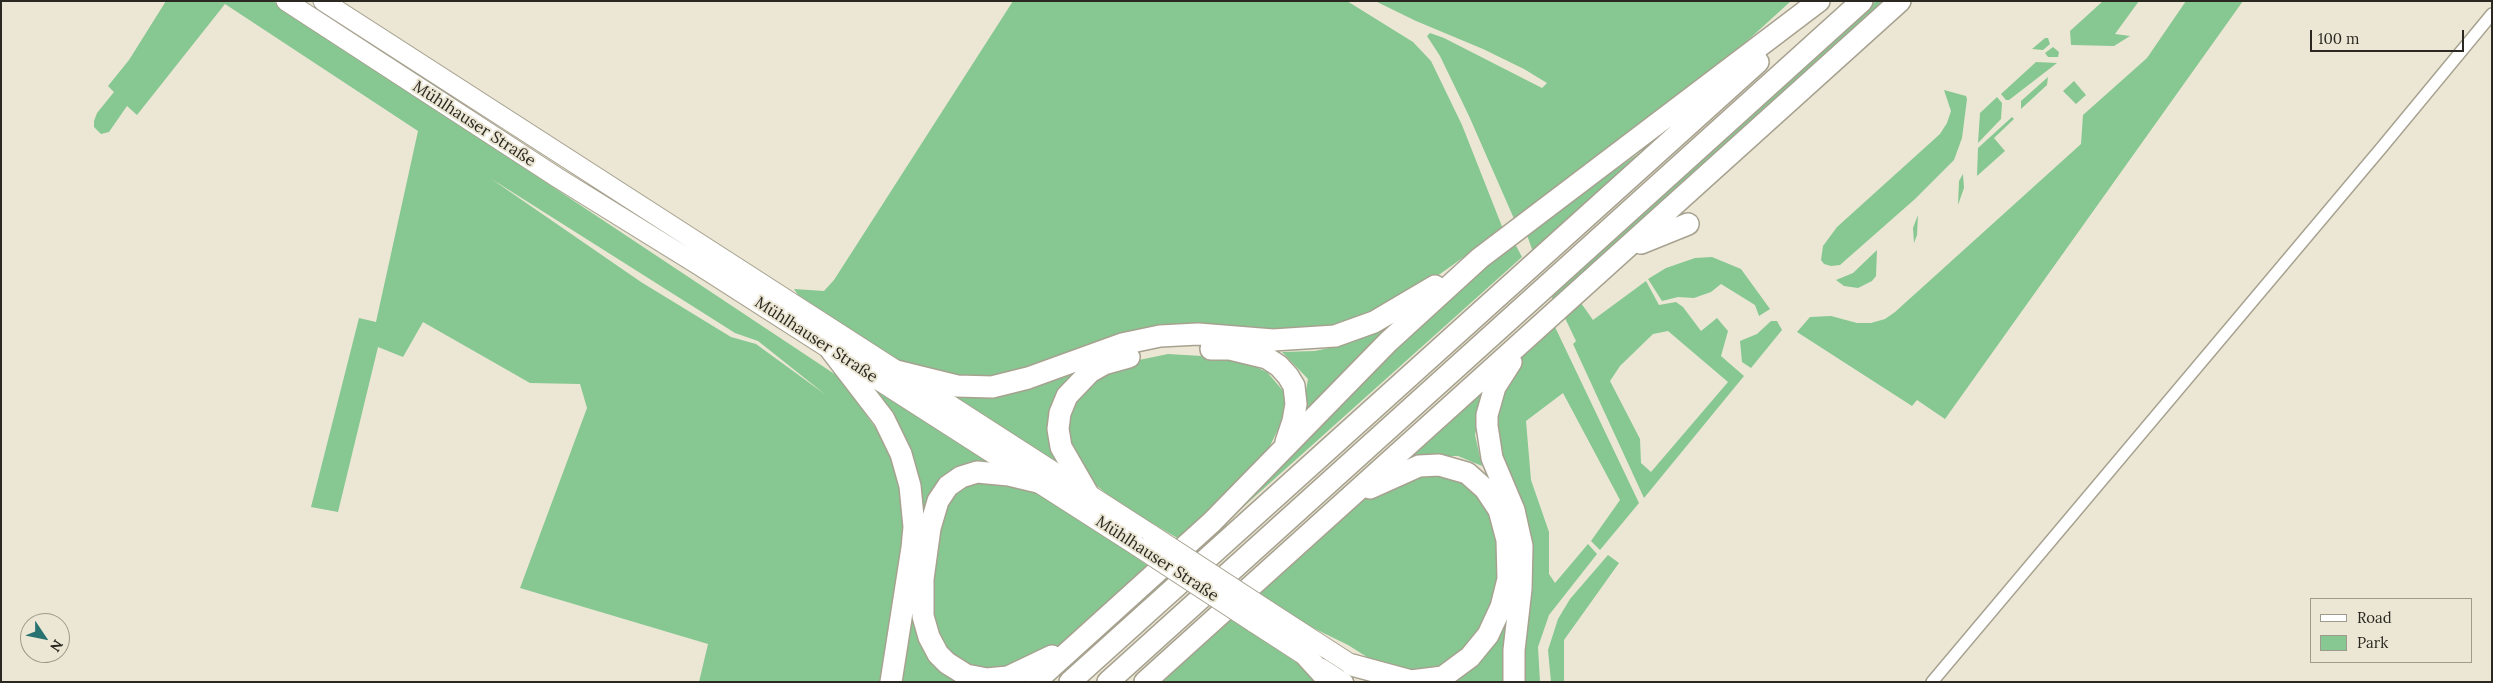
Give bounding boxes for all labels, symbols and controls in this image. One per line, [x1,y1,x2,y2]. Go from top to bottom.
scale bar [2313,20,2467,52]
text: 100 m [2318,29,2359,48]
street label: Mühlhauser Straße [409,77,539,171]
street label: Mühlhauser Straße [751,293,881,387]
street label: Mühlhauser Straße [1092,512,1222,606]
legend [2310,598,2473,663]
text: Road [2357,608,2392,627]
north arrow [20,613,70,663]
text: Park [2357,633,2388,652]
text: N [46,636,67,655]

